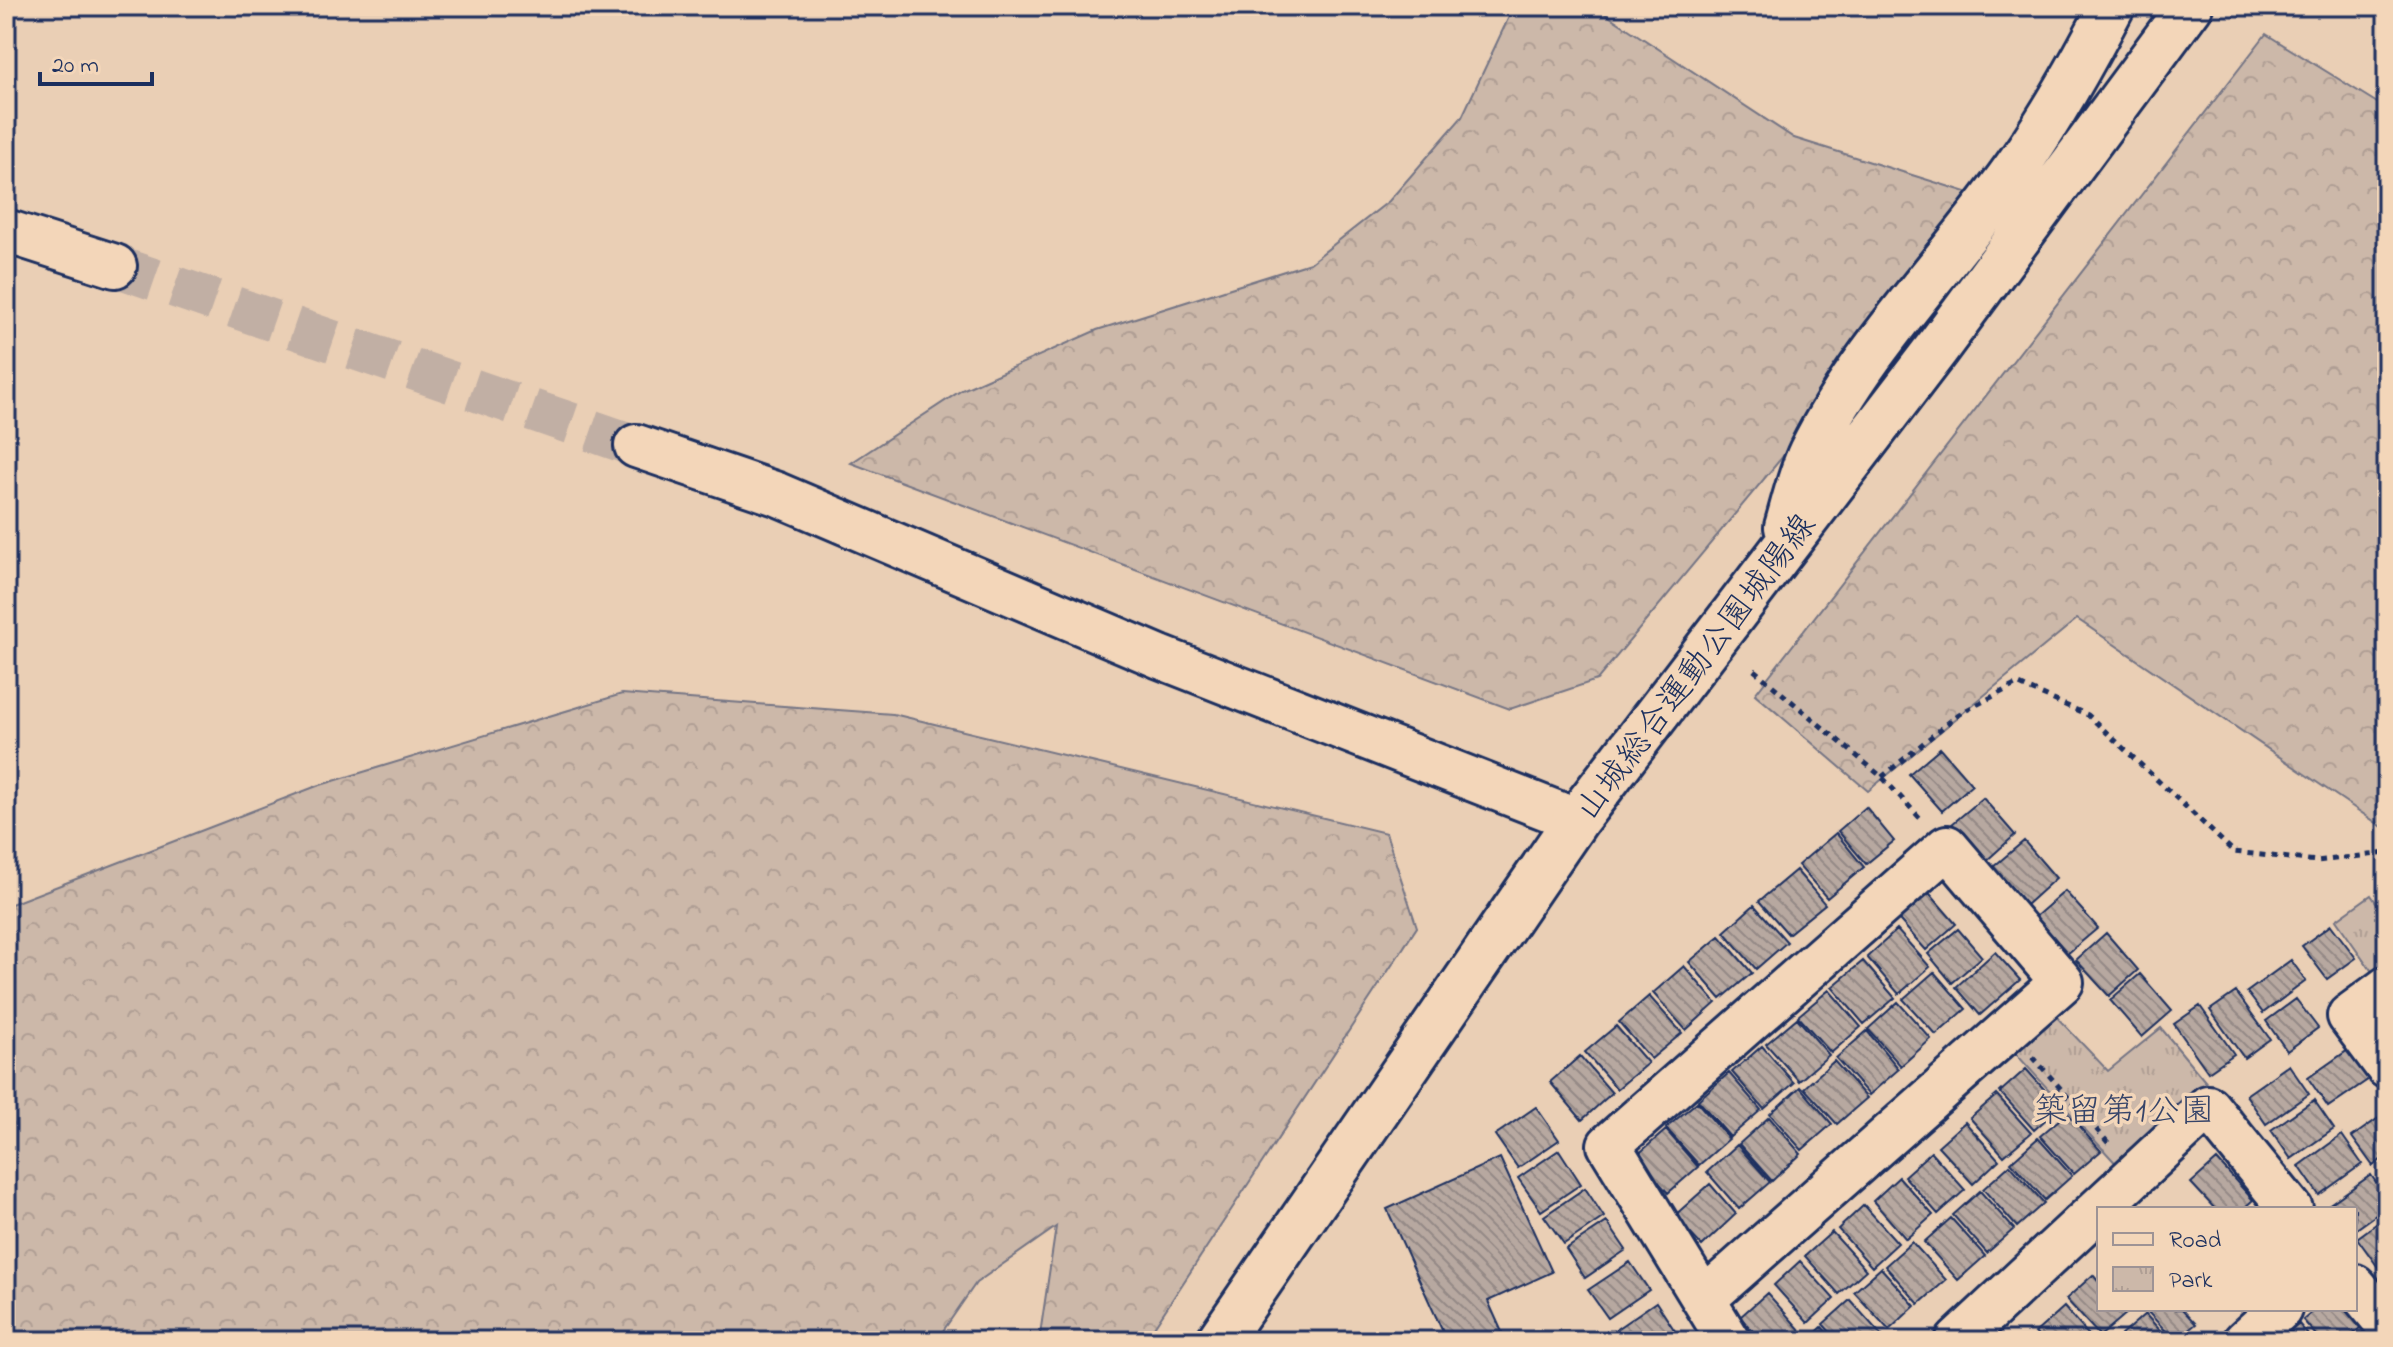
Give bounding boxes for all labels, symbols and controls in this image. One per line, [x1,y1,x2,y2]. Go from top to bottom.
scale bar [40,36,152,86]
text: 20 m [52,49,99,84]
street label: 山城総合運動公園城陽線 [1565,504,1830,833]
park label: 築留第1公園 [2034,1088,2214,1138]
legend [2097,1207,2357,1311]
text: Road [2169,1224,2222,1259]
text: Park [2169,1264,2213,1299]

